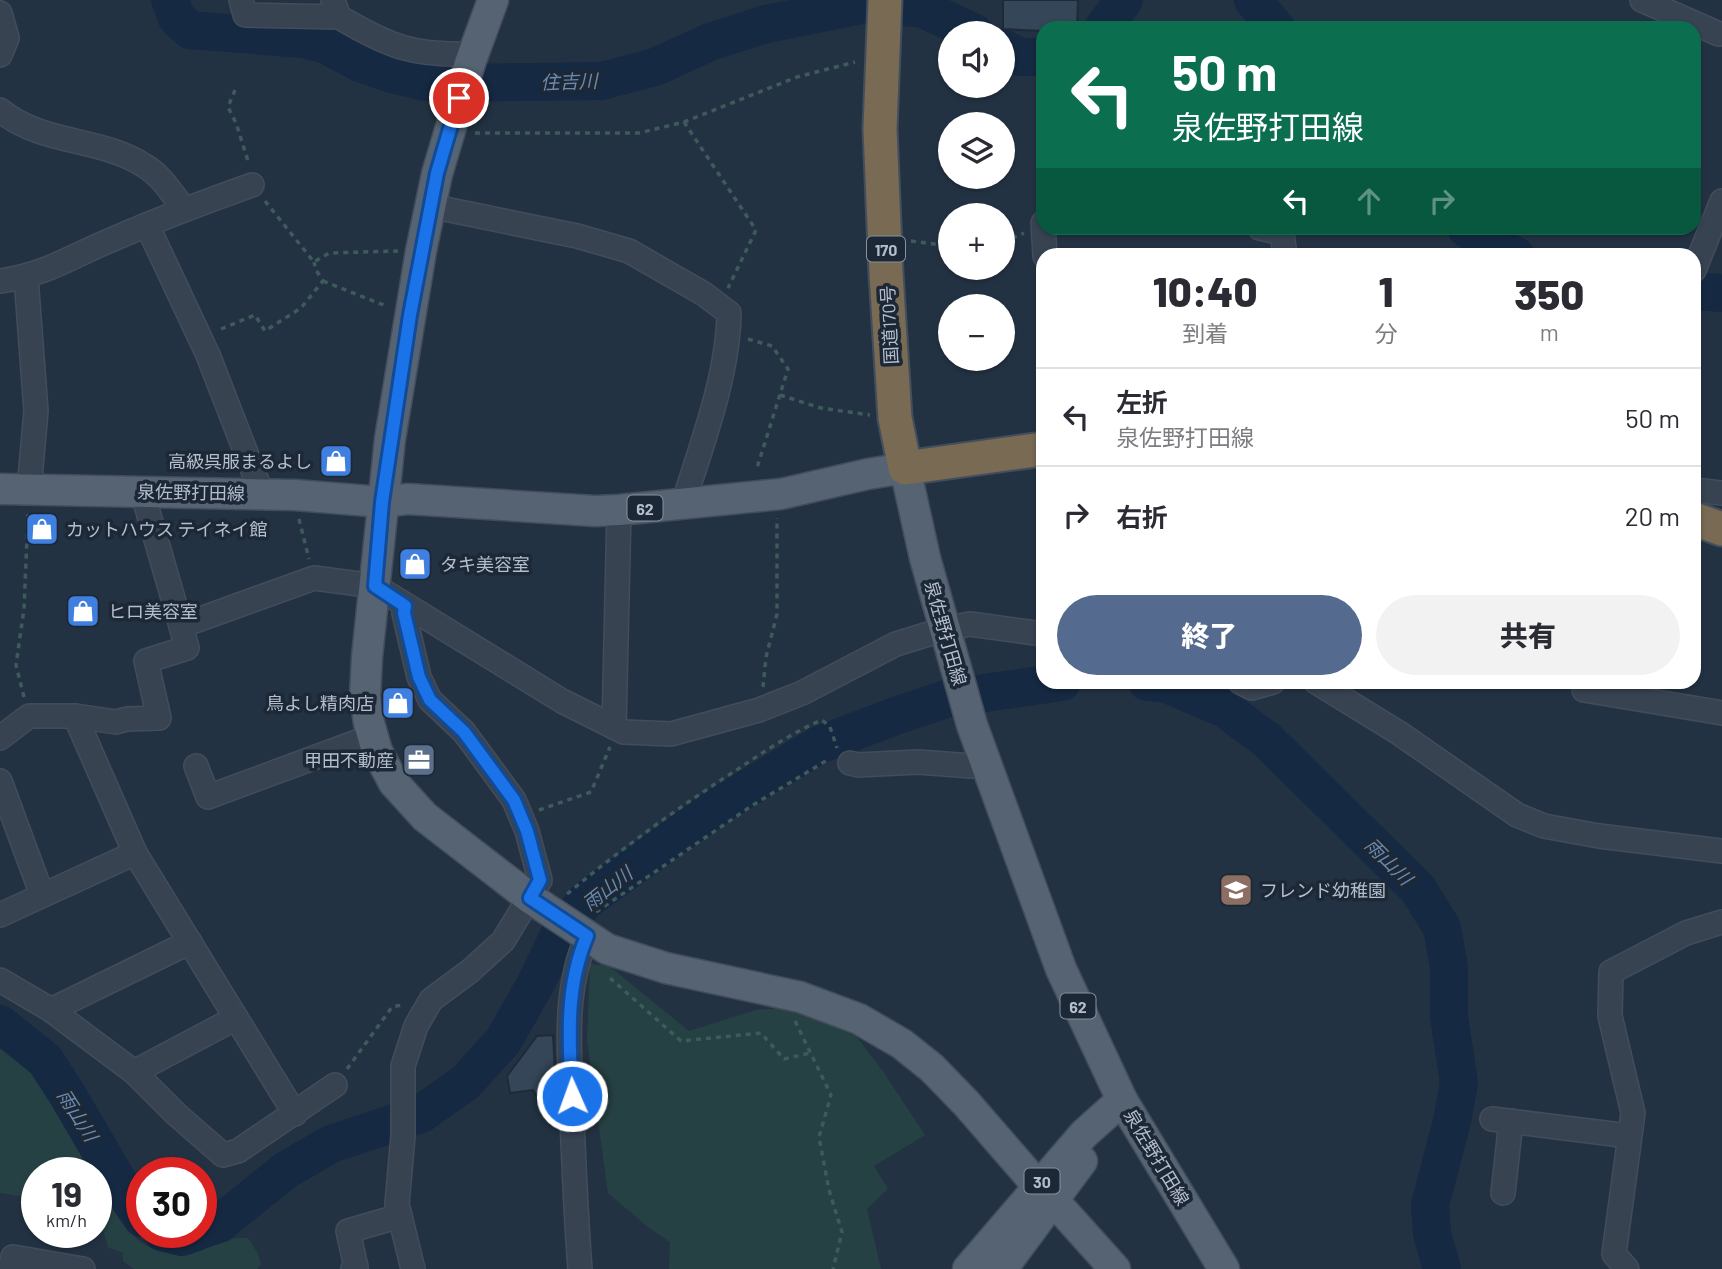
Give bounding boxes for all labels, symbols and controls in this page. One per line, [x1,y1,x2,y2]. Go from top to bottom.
map controls [938,21,1015,371]
button: sound [938,21,1015,98]
text: 50 m [1172,42,1277,101]
icon: left [1057,49,1148,140]
pin [429,68,489,128]
water label: 住吉川 [540,68,600,93]
icon: arrive [440,79,478,117]
text: 泉佐野打田線 [1172,107,1364,145]
button: layers [938,112,1015,189]
icon: left [1277,182,1315,220]
icon: ahead [1350,182,1388,220]
icon: right [1423,182,1461,220]
button: + [938,203,1015,280]
road number: 170 [867,236,905,262]
text: 10:40 [1153,265,1258,315]
text: 1 [1378,265,1393,315]
text: 350 [1514,268,1584,318]
street label: 国道170号 [876,285,902,365]
button: − [938,294,1015,371]
text: m [1540,318,1559,346]
text: 到着 [1182,319,1228,347]
text: 分 [1374,319,1397,347]
text: 左折 [1116,386,1168,417]
icon: left [1057,398,1095,436]
text: 50 m [1625,402,1680,433]
text: 泉佐野打田線 [1116,423,1254,451]
shop icon: 高級呉服まるよし [317,442,355,480]
place label: 高級呉服まるよし [168,450,312,472]
street label: 泉佐野打田線 [137,480,245,504]
road number: 62 [628,495,662,520]
icon: right [1057,496,1095,534]
text: 20 m [1625,500,1680,531]
text: 右折 [1116,501,1168,532]
shop icon: カットハウス テイネイ館 [23,510,61,548]
place label: カットハウス テイネイ館 [66,518,268,540]
shop icon: タキ美容室 [396,545,434,583]
place label: タキ美容室 [440,553,530,575]
street label: 泉佐野打田線 [921,578,971,688]
shop icon: ヒロ美容室 [64,592,102,630]
button: 終了 [1057,595,1362,675]
button: 共有 [1376,595,1680,675]
place label: ヒロ美容室 [108,600,198,622]
shop icon: 鳥よし精肉店 [379,684,417,722]
place label: 鳥よし精肉店 [266,692,374,714]
office icon: 甲田不動産 [400,741,438,779]
place label: 甲田不動産 [304,749,394,771]
water label: 雨山川 [1361,833,1419,891]
water label: 雨山川 [577,860,638,915]
school or university icon: フレンド幼稚園 [1217,871,1255,909]
place label: フレンド幼稚園 [1260,879,1386,901]
road number: 62 [1060,994,1096,1018]
position arrow [535,1059,609,1133]
water label: 雨山川 [53,1085,104,1147]
street label: 泉佐野打田線 [1120,1105,1194,1209]
speed limit sign: 30 [126,1157,217,1248]
road number: 30 [1024,1168,1060,1194]
text: 19 [51,1172,82,1214]
text: km/h [46,1209,87,1231]

